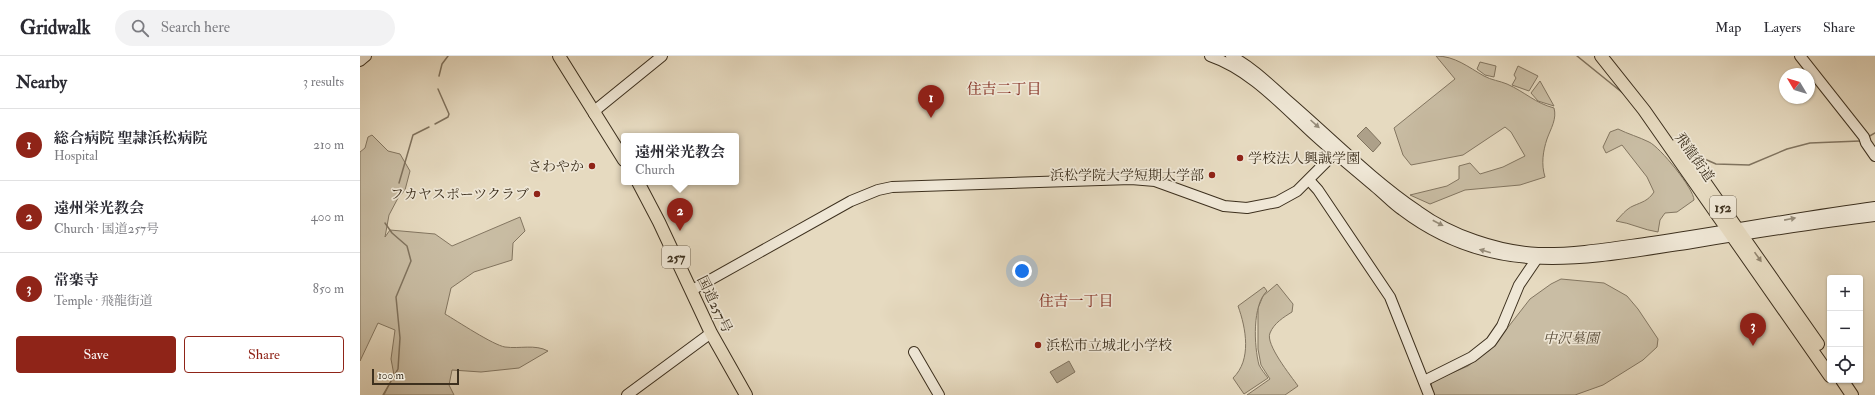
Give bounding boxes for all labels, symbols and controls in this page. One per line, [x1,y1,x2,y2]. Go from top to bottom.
search box [115,10,395,46]
text: Gridwalk [20,16,91,40]
icon: search [129,17,151,39]
text: Search here [161,18,230,37]
text: Map [1715,19,1741,36]
text: Layers [1763,19,1801,36]
text: Share [1823,19,1855,36]
north arrow [1779,68,1815,104]
text: Nearby [16,72,67,93]
text: 3 results [303,74,344,90]
district label: 住吉二丁目 [966,80,1042,99]
pin: 1 [918,85,944,118]
one-way arrow [1310,120,1321,129]
text: 総合病院 聖隷浜松病院 [54,129,207,148]
street label: 飛龍街道 [1672,129,1718,185]
popup [621,133,739,185]
text: 1 [27,137,31,153]
text: 210 m [313,137,344,153]
text: 遠州栄光教会 [635,143,725,162]
text: Hospital [54,148,98,164]
place label: 学校法人興誠学園 [1248,150,1360,167]
marker: 学校法人興誠学園 [1235,153,1245,163]
place label: さわやか [528,158,584,175]
marker: さわやか [587,161,597,171]
text: Church [635,162,675,178]
place label: 浜松学院大学短期大学部 [1050,167,1204,184]
marker: 浜松学院大学短期大学部 [1207,170,1217,180]
place label: フカヤスポーツクラブ [390,186,529,203]
marker: フカヤスポーツクラブ [532,189,542,199]
road number: 152 [1710,196,1736,218]
pin: 2 [667,198,693,231]
text: 遠州栄光教会 [54,199,144,218]
text: 2 [26,209,32,225]
text: 400 m [311,209,344,225]
one-way arrow [1784,216,1796,222]
one-way arrow [1432,220,1444,226]
text: Church · 国道257号 [54,221,159,237]
road number: 257 [662,246,690,268]
one-way arrow [1479,248,1491,254]
one-way arrow [1754,251,1762,262]
your location [1012,261,1032,281]
text: 常楽寺 [54,271,99,290]
street label: 国道257号 [693,273,736,336]
map controls [1827,275,1863,383]
button: + [1827,275,1863,311]
text: 3 [27,281,32,297]
text: 850 m [313,281,344,297]
district label: 住吉一丁目 [1038,292,1114,311]
text: Temple · 飛龍街道 [54,293,153,309]
button: − [1827,311,1863,347]
pin: 3 [1740,313,1766,346]
park label: 中沢墓園 [1543,330,1601,347]
button: Save [16,336,176,373]
button: Share [184,336,344,373]
place label: 浜松市立城北小学校 [1046,337,1172,354]
marker: 浜松市立城北小学校 [1033,340,1043,350]
button: locate [1827,347,1863,383]
scale bar [372,367,459,386]
text: 100 m [378,369,404,382]

